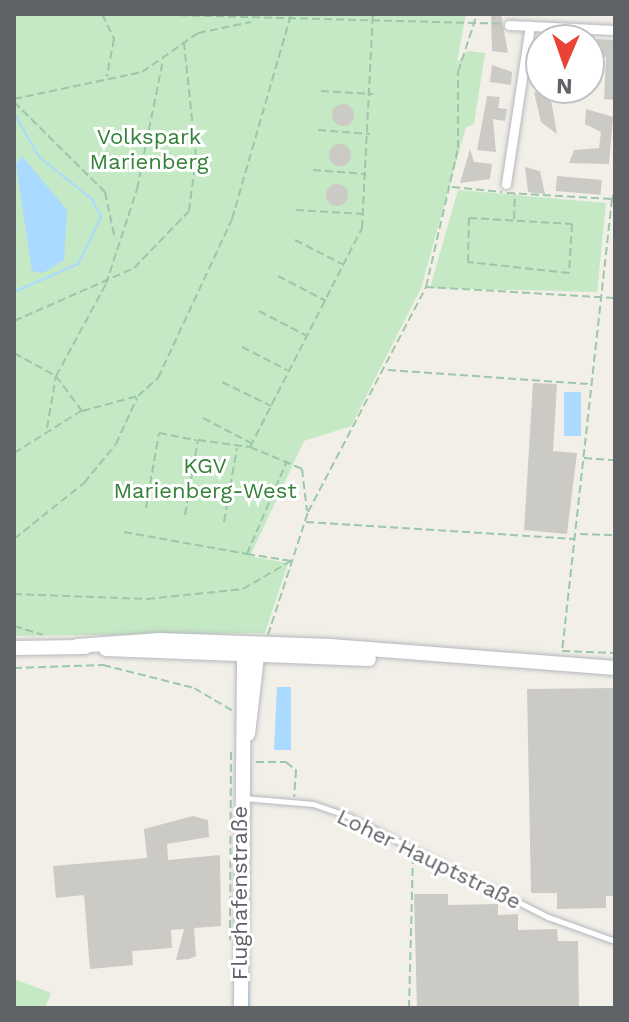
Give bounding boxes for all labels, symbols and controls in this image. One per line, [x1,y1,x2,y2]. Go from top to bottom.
north arrow [525,24,605,104]
text: N [556,74,573,99]
park label: Volkspark Marienberg [90,123,208,174]
park label: KGV Marienberg-West [113,452,297,504]
street label: Loher Hauptstraße [332,803,526,915]
street label: Flughafenstraße [227,806,253,980]

